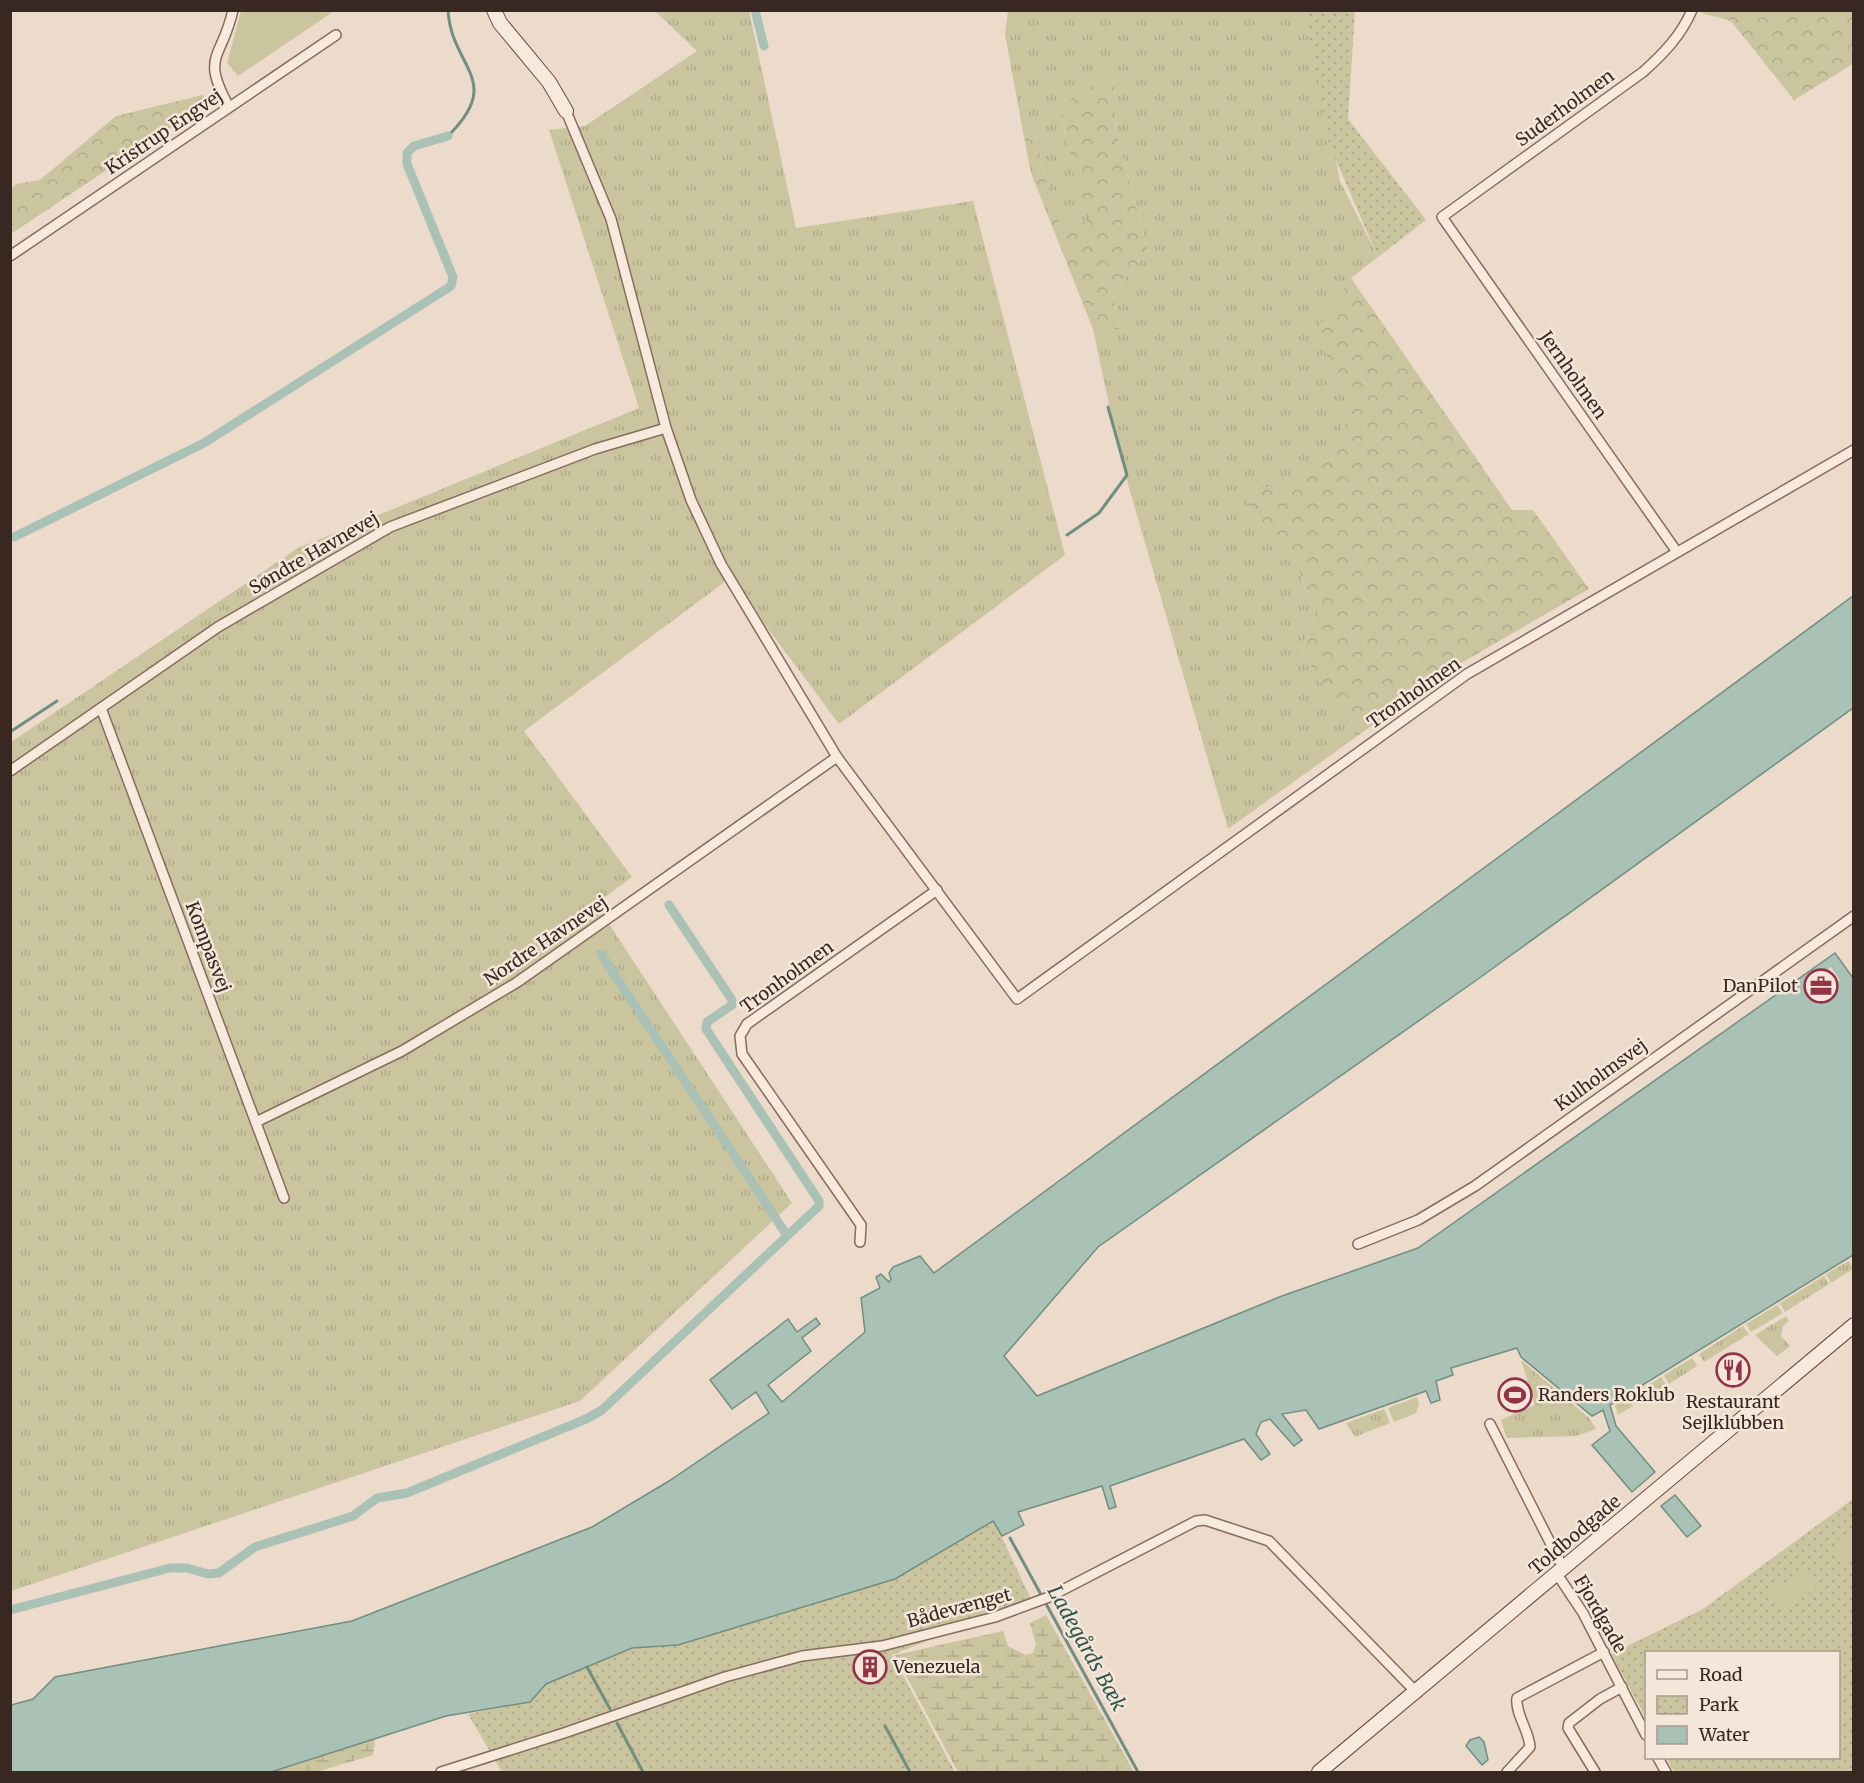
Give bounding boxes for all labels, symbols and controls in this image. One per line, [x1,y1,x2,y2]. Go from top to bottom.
street label: Suderholmen [1511,64,1619,151]
street label: Kristrup Engvej [101,84,227,179]
street label: Jernholmen [1534,325,1612,423]
street label: Søndre Havnevej [245,506,383,599]
street label: Tronholmen [1362,652,1465,733]
street label: Nordre Havnevej [479,891,612,991]
street label: Kompasvej [181,898,236,995]
street label: Tronholmen [736,935,838,1018]
office icon: DanPilot [1803,968,1839,1004]
place label: DanPilot [1723,974,1798,997]
street label: Kulholmsvej [1550,1033,1651,1116]
restaurant icon: Restaurant Sejlklubben [1715,1352,1751,1388]
sports icon: Randers Roklub [1497,1377,1533,1413]
place label: Randers Roklub [1538,1383,1675,1406]
place label: Restaurant Sejlklubben [1682,1390,1784,1434]
street label: Toldbodgade [1524,1490,1625,1580]
street label: Fjordgade [1569,1571,1632,1657]
water label: Ladegårds Bæk [1043,1581,1132,1715]
street label: Bådevænget [904,1583,1014,1632]
building icon: Venezuela [852,1649,888,1685]
legend [1645,1651,1840,1759]
place label: Venezuela [892,1655,981,1678]
text: Road [1699,1663,1743,1686]
text: Park [1699,1693,1740,1716]
text: Water [1698,1723,1750,1746]

